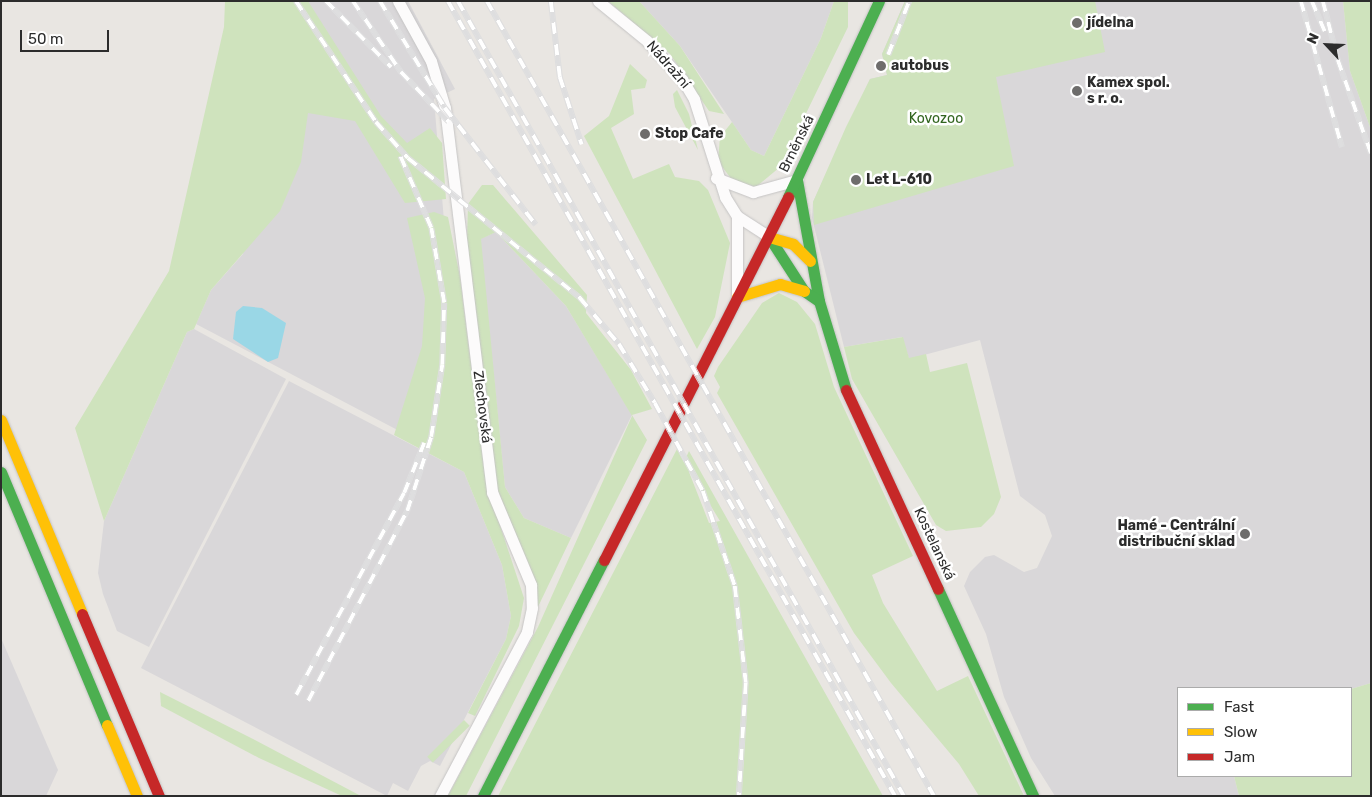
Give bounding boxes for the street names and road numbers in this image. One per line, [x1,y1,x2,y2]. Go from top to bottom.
street label: Nádražní [643,38,693,92]
street label: Brněnská [776,113,818,175]
street label: Zlechovská [469,370,495,444]
street label: Kostelanská [910,505,958,583]

